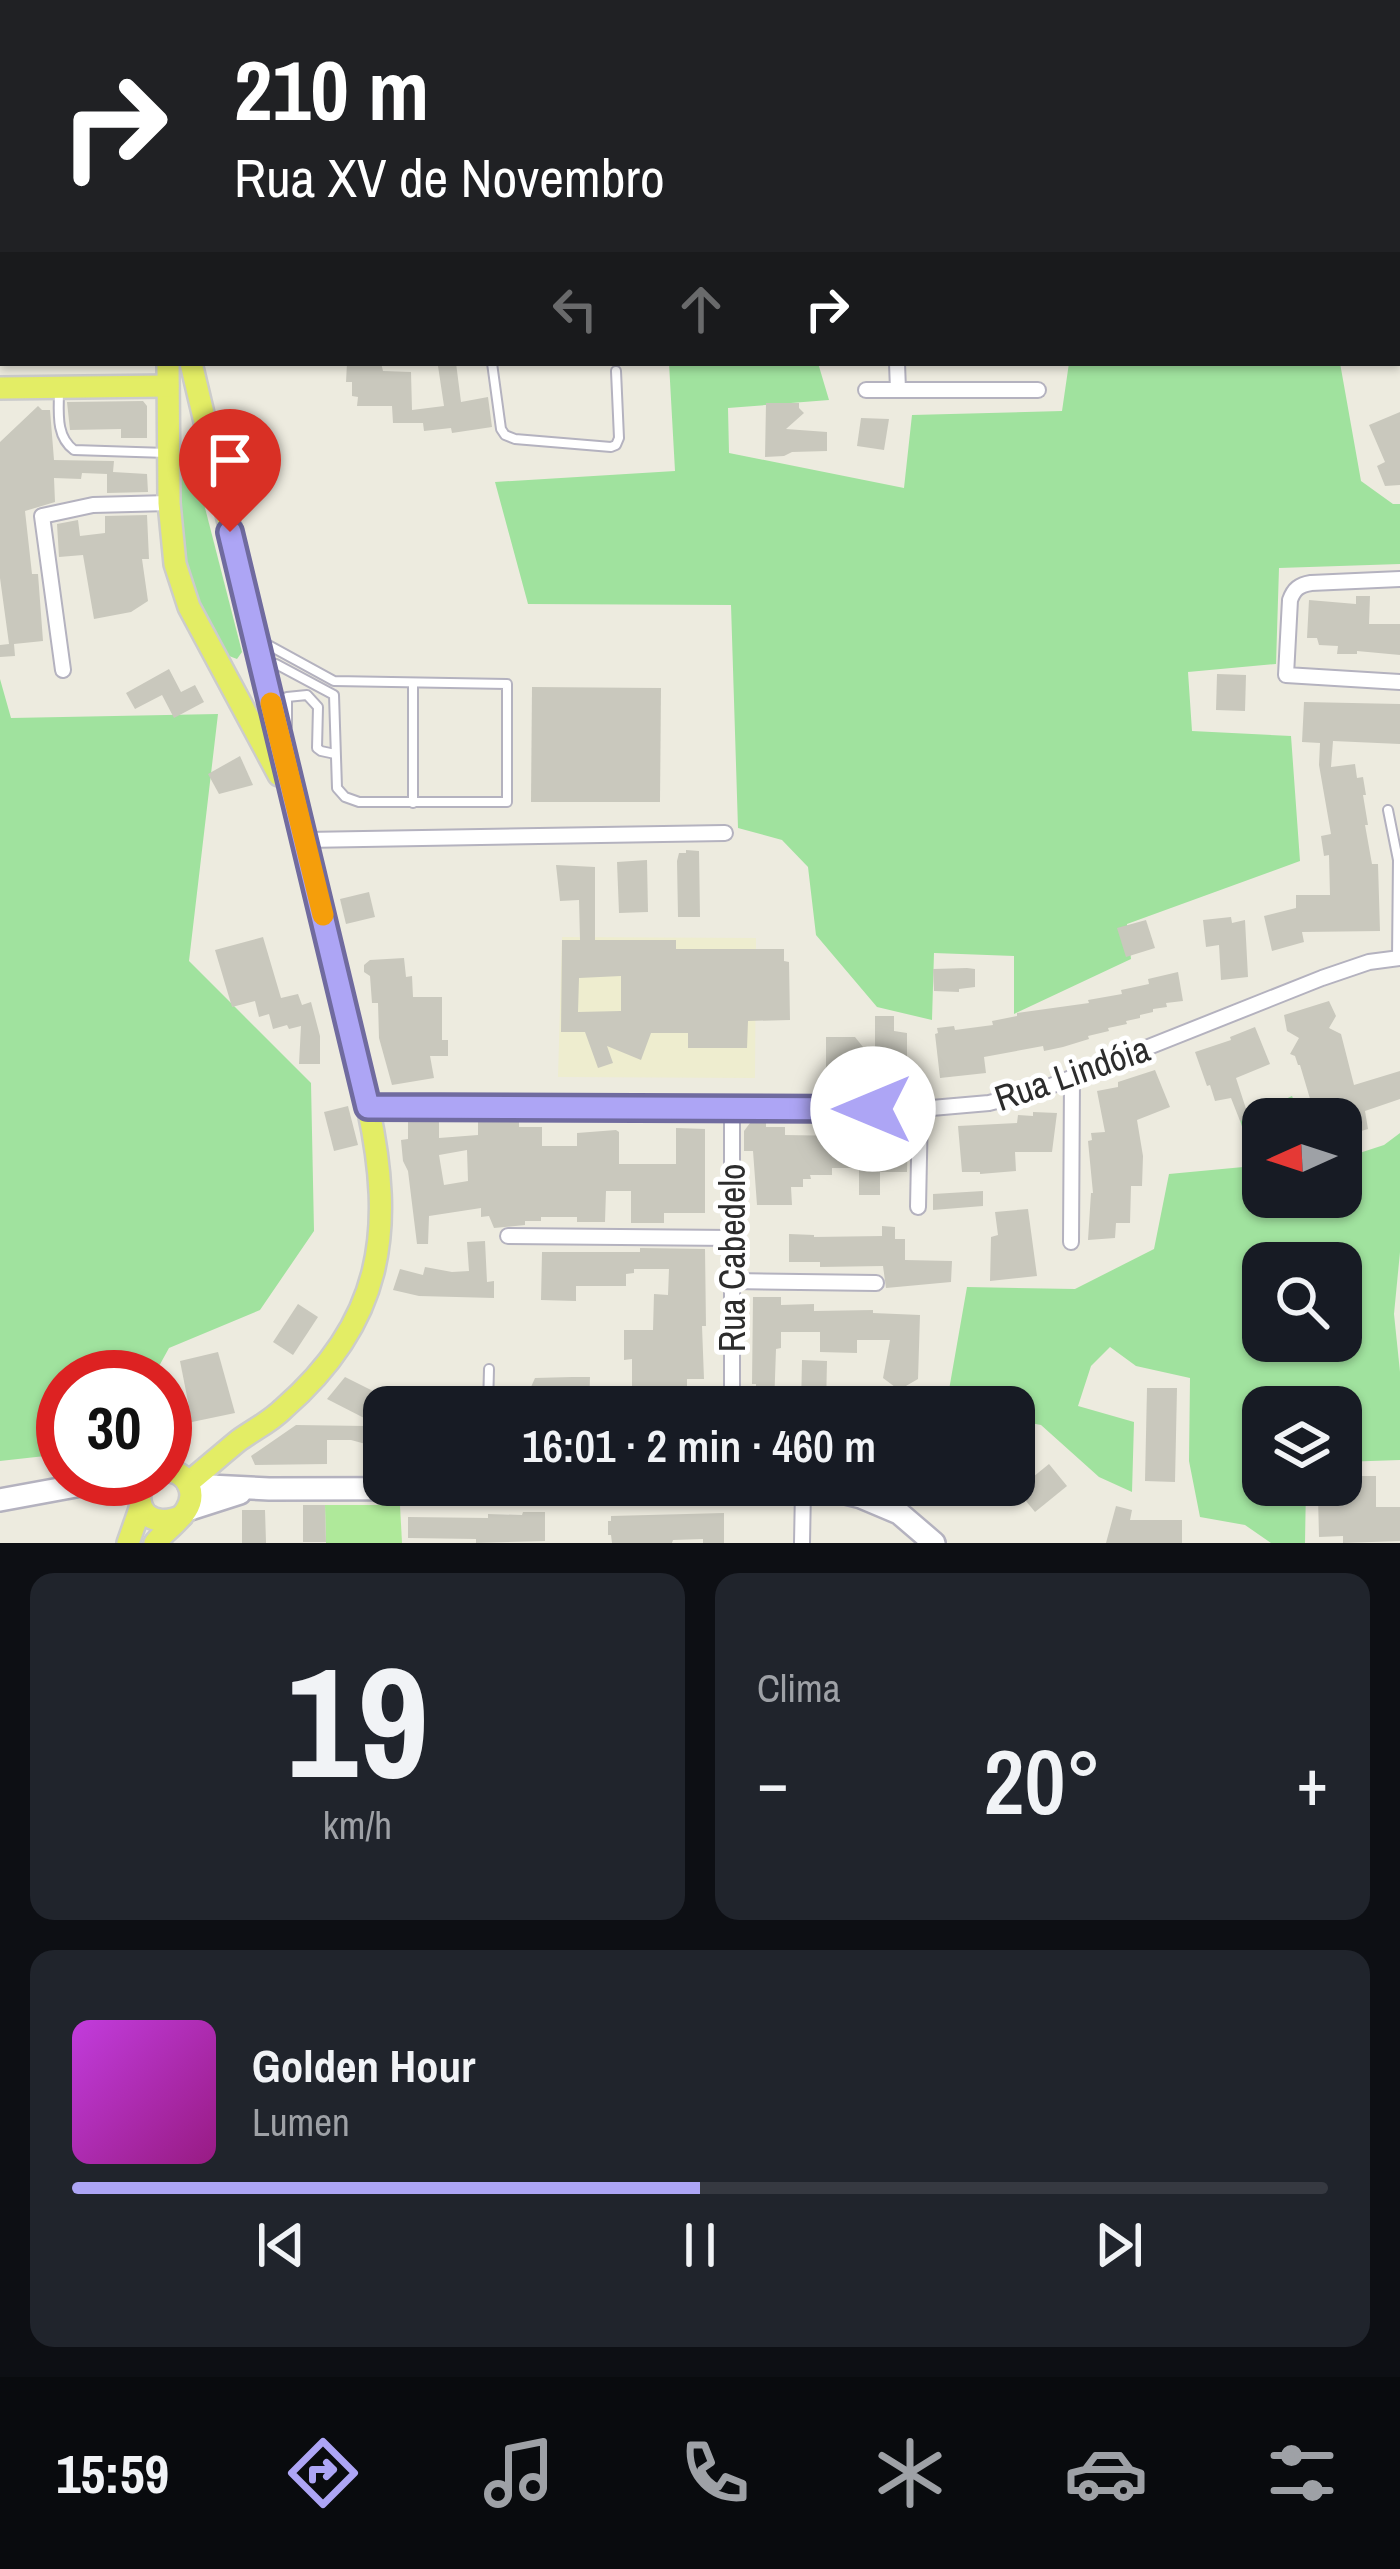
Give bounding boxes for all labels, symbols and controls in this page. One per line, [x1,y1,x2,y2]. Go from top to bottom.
text: 210 m [234,33,429,146]
icon: right [36,48,192,204]
text: Rua XV de Novembro [234,141,665,214]
icon: left [542,276,608,342]
icon: ahead [668,276,734,342]
icon: right [794,276,860,342]
pin [179,409,281,532]
icon: arrive [197,427,263,493]
street label: Rua Lindóia [988,1024,1156,1122]
position arrow [810,1046,936,1172]
north arrow [1242,1098,1362,1218]
map controls [1242,1098,1362,1506]
street label: Rua Cabedelo [708,1164,756,1352]
button: search [1242,1242,1362,1362]
speed limit sign: 30 [36,1350,192,1506]
button: layers [1242,1386,1362,1506]
text: 16:01 · 2 min · 460 m [522,1415,876,1476]
text: 19 [286,1616,429,1826]
text: Clima [757,1662,841,1714]
text: 20° [983,1721,1102,1842]
text: − [757,1737,789,1826]
text: + [1296,1737,1328,1826]
text: km/h [323,1799,392,1851]
text: Golden Hour [252,2035,475,2096]
text: Lumen [252,2096,350,2148]
icon: previous [248,2212,314,2278]
icon: pause [667,2212,733,2278]
icon: next [1086,2212,1152,2278]
icon: directions [281,2431,365,2515]
icon: music [477,2431,561,2515]
icon: phone [673,2431,757,2515]
icon: climate [868,2431,952,2515]
icon: car [1064,2431,1148,2515]
icon: filters [1260,2431,1344,2515]
text: 15:59 [56,2437,169,2510]

